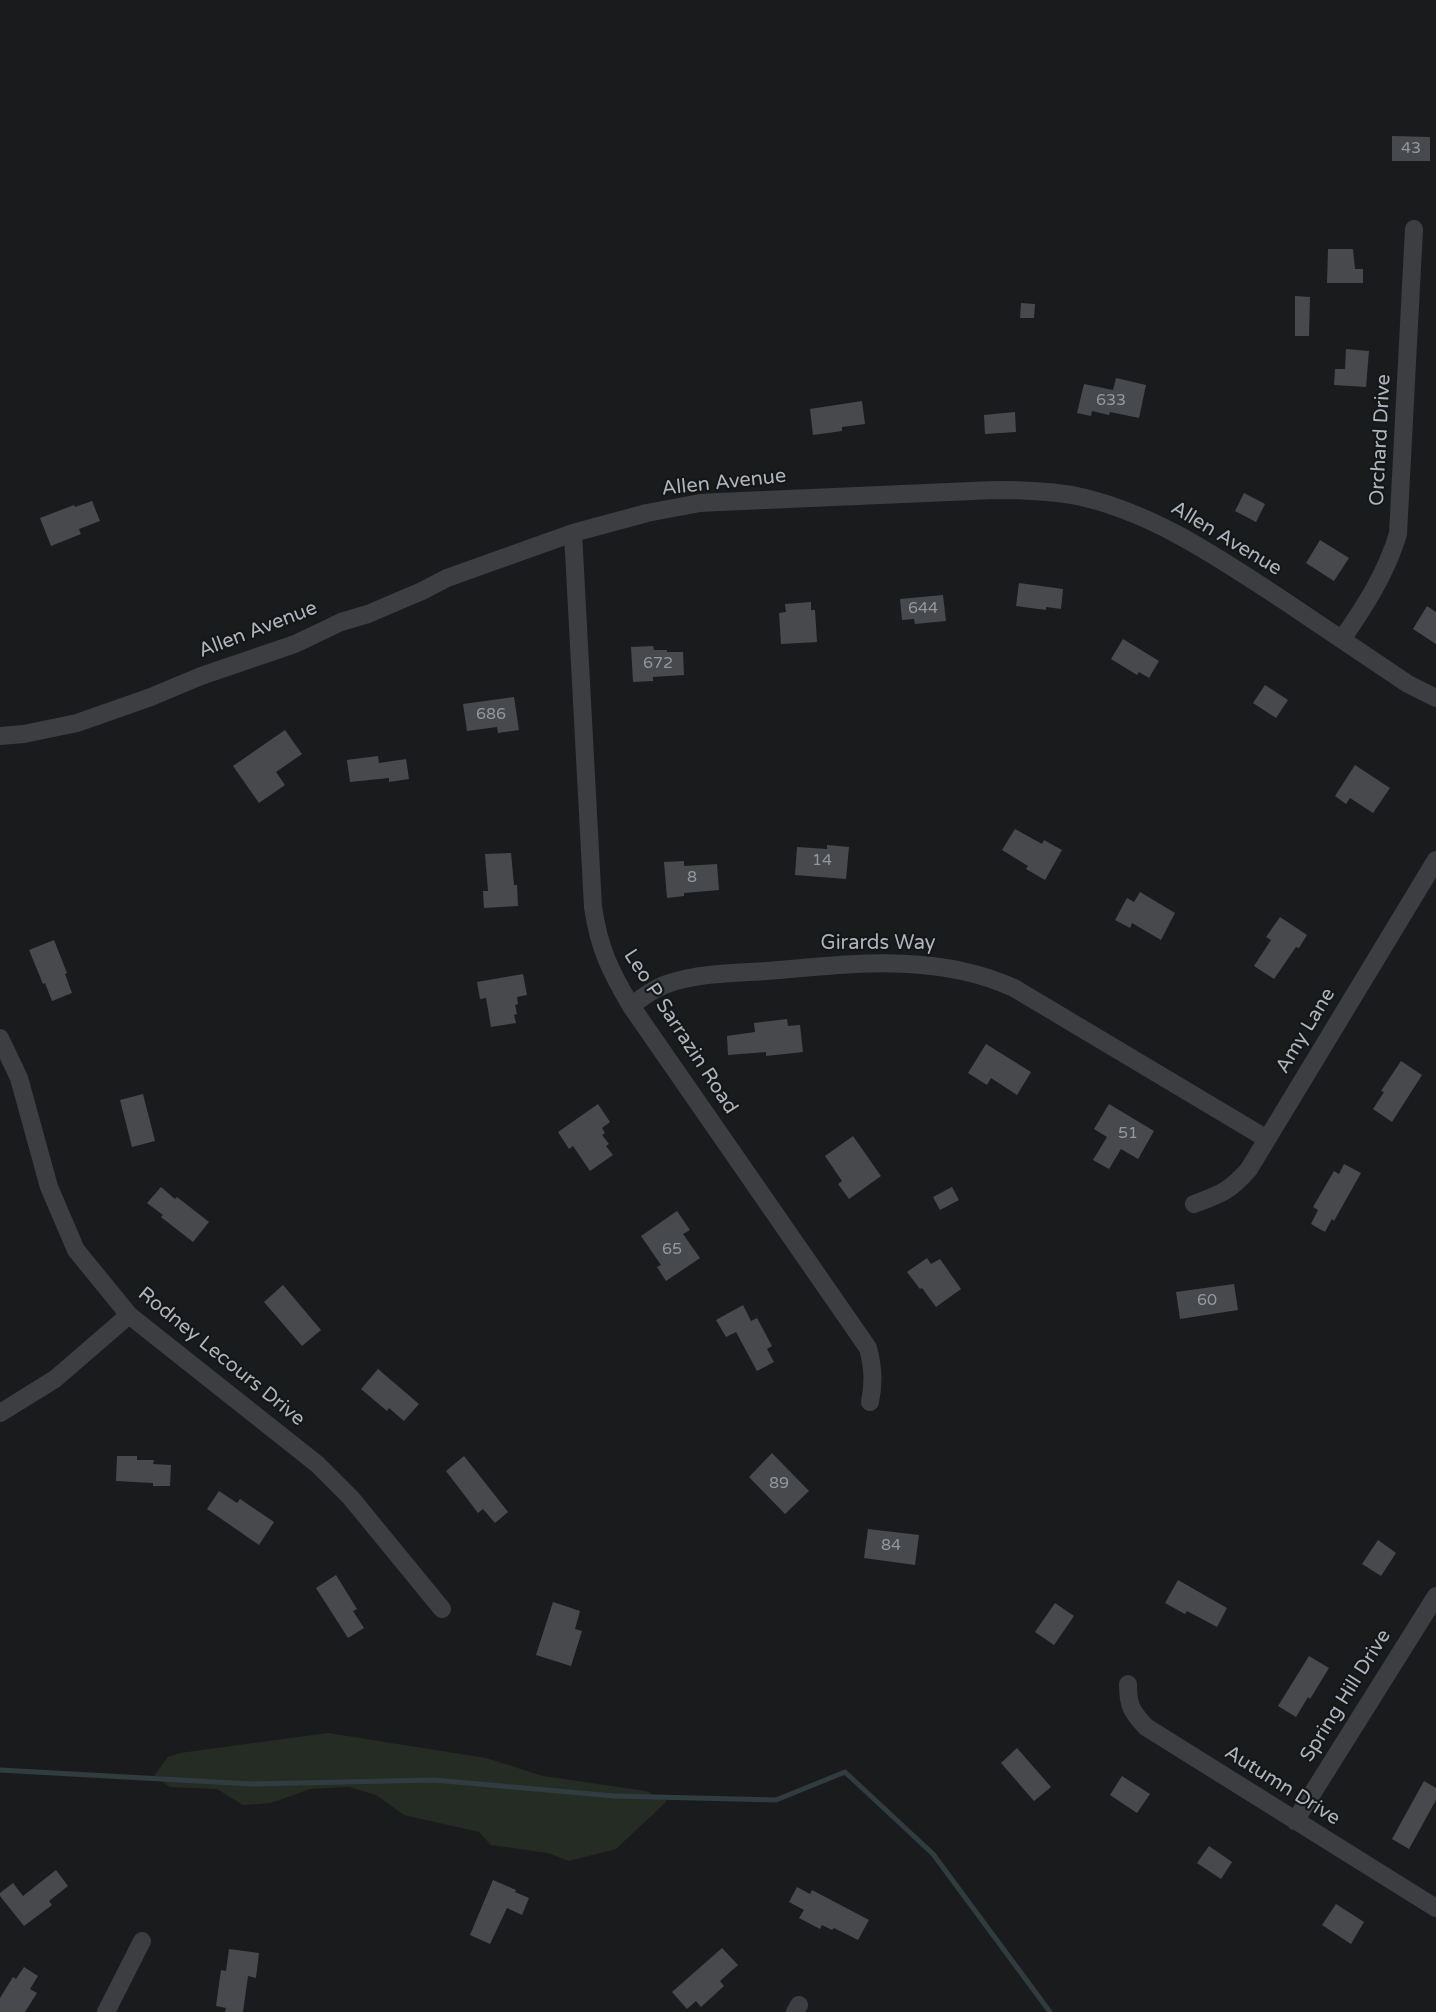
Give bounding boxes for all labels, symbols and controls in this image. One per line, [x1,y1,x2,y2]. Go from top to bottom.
house number: 43 [1401,139,1421,159]
street label: Orchard Drive [1366,373,1396,507]
house number: 633 [1096,391,1126,411]
street label: Allen Avenue [661,465,787,501]
street label: Allen Avenue [1166,497,1286,581]
street label: Allen Avenue [195,596,321,664]
house number: 644 [908,599,938,619]
house number: 672 [643,654,673,674]
house number: 686 [476,705,506,725]
house number: 14 [812,851,832,871]
house number: 8 [687,868,697,888]
street label: Girards Way [820,932,936,956]
street label: Leo P Sarrazin Road [618,945,742,1119]
street label: Amy Lane [1271,984,1341,1078]
house number: 51 [1118,1124,1138,1144]
house number: 65 [662,1240,682,1260]
street label: Rodney Lecours Drive [133,1282,309,1432]
house number: 60 [1197,1291,1217,1311]
house number: 89 [769,1474,789,1494]
house number: 84 [881,1536,901,1556]
street label: Spring Hill Drive [1296,1625,1396,1767]
street label: Autumn Drive [1220,1741,1344,1831]

